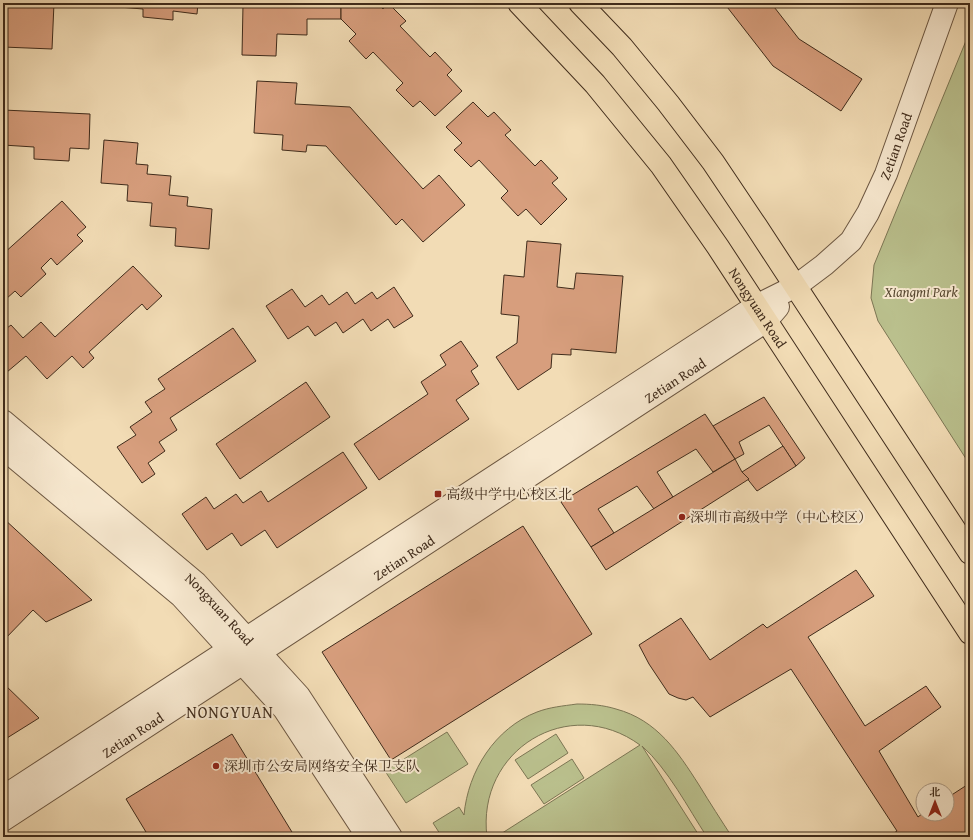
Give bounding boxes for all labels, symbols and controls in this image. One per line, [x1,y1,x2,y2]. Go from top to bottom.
street label: Zetian Road [875,109,917,183]
street label: Nongyuan Road [724,264,792,352]
park label: Xiangmi Park [883,282,958,302]
street label: Zetian Road [640,353,710,408]
place label: 高级中学中心校区北 [446,484,572,504]
marker: 高级中学中心校区北 [433,489,443,499]
place label: 深圳市高级中学（中心校区） [690,507,872,527]
marker: 深圳市高级中学（中心校区） [677,512,687,522]
street label: Zetian Road [369,530,439,585]
street label: Nongxuan Road [181,568,259,650]
district label: NONGYUAN [186,700,274,724]
street label: Zetian Road [98,707,168,763]
place label: 深圳市公安局网络安全保卫支队 [224,756,420,776]
marker: 深圳市公安局网络安全保卫支队 [211,761,221,771]
north arrow [915,782,955,822]
text: 北 [930,784,941,800]

